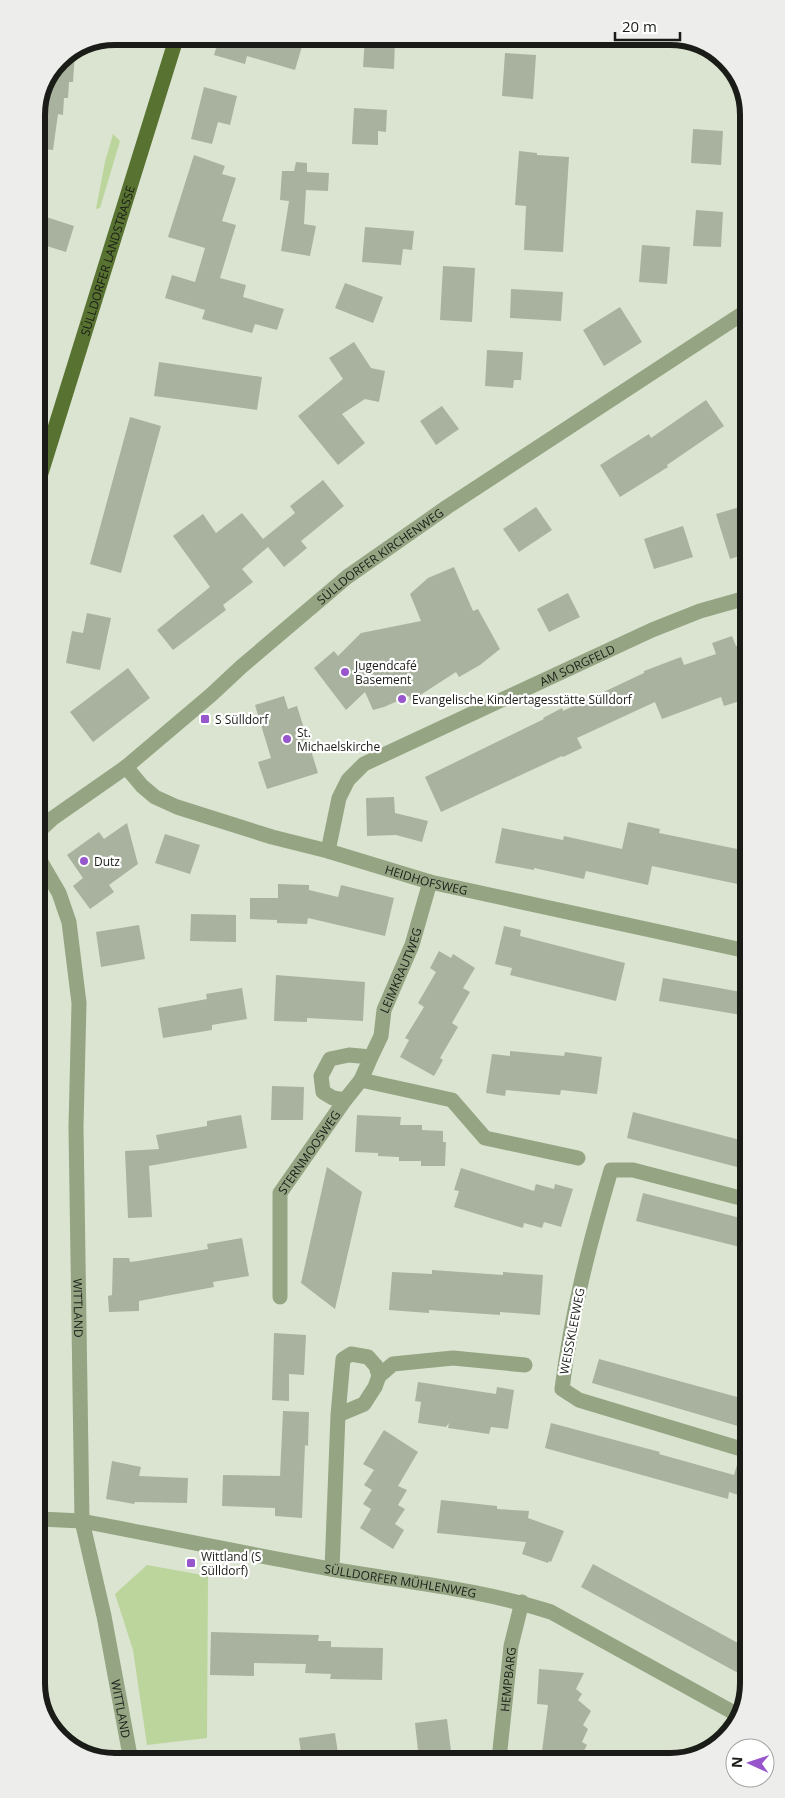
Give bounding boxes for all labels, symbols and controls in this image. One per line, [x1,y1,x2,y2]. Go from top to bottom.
scale bar [615,10,680,42]
text: 20 m [622,16,657,36]
street label: SÜLLDORFER LANDSTRASSE [76,183,138,338]
street label: SÜLLDORFER KIRCHENWEG [313,504,447,608]
street label: AM SORGFELD [537,640,618,690]
place label: Jugendcafé Basement [354,657,417,688]
marker: Jugendcafé Basement [339,666,351,678]
place label: Evangelische Kindertagesstätte Sülldorf [412,691,633,708]
marker: Evangelische Kindertagesstätte Sülldorf [396,693,408,705]
place label: S Sülldorf [215,711,269,728]
marker: S Sülldorf [199,713,211,725]
place label: St. Michaelskirche [297,724,380,755]
marker: St. Michaelskirche [281,733,293,745]
place label: Dutz [94,853,120,870]
marker: Dutz [78,855,90,867]
street label: HEIDHOFSWEG [383,860,469,899]
street label: LEIMKRAUTWEG [375,925,425,1016]
street label: STERNMOOSWEG [273,1107,344,1197]
street label: WITTLAND [70,1278,88,1338]
street label: WEISSKLEEWEG [555,1286,589,1376]
place label: Wittland (S Sülldorf) [201,1548,261,1579]
marker: Wittland (S Sülldorf) [185,1557,197,1569]
street label: SÜLLDORFER MÜHLENWEG [323,1559,478,1601]
street label: HEMPBARG [496,1646,519,1713]
street label: WITTLAND [108,1678,135,1740]
north arrow [725,1738,775,1788]
text: N [727,1756,746,1768]

